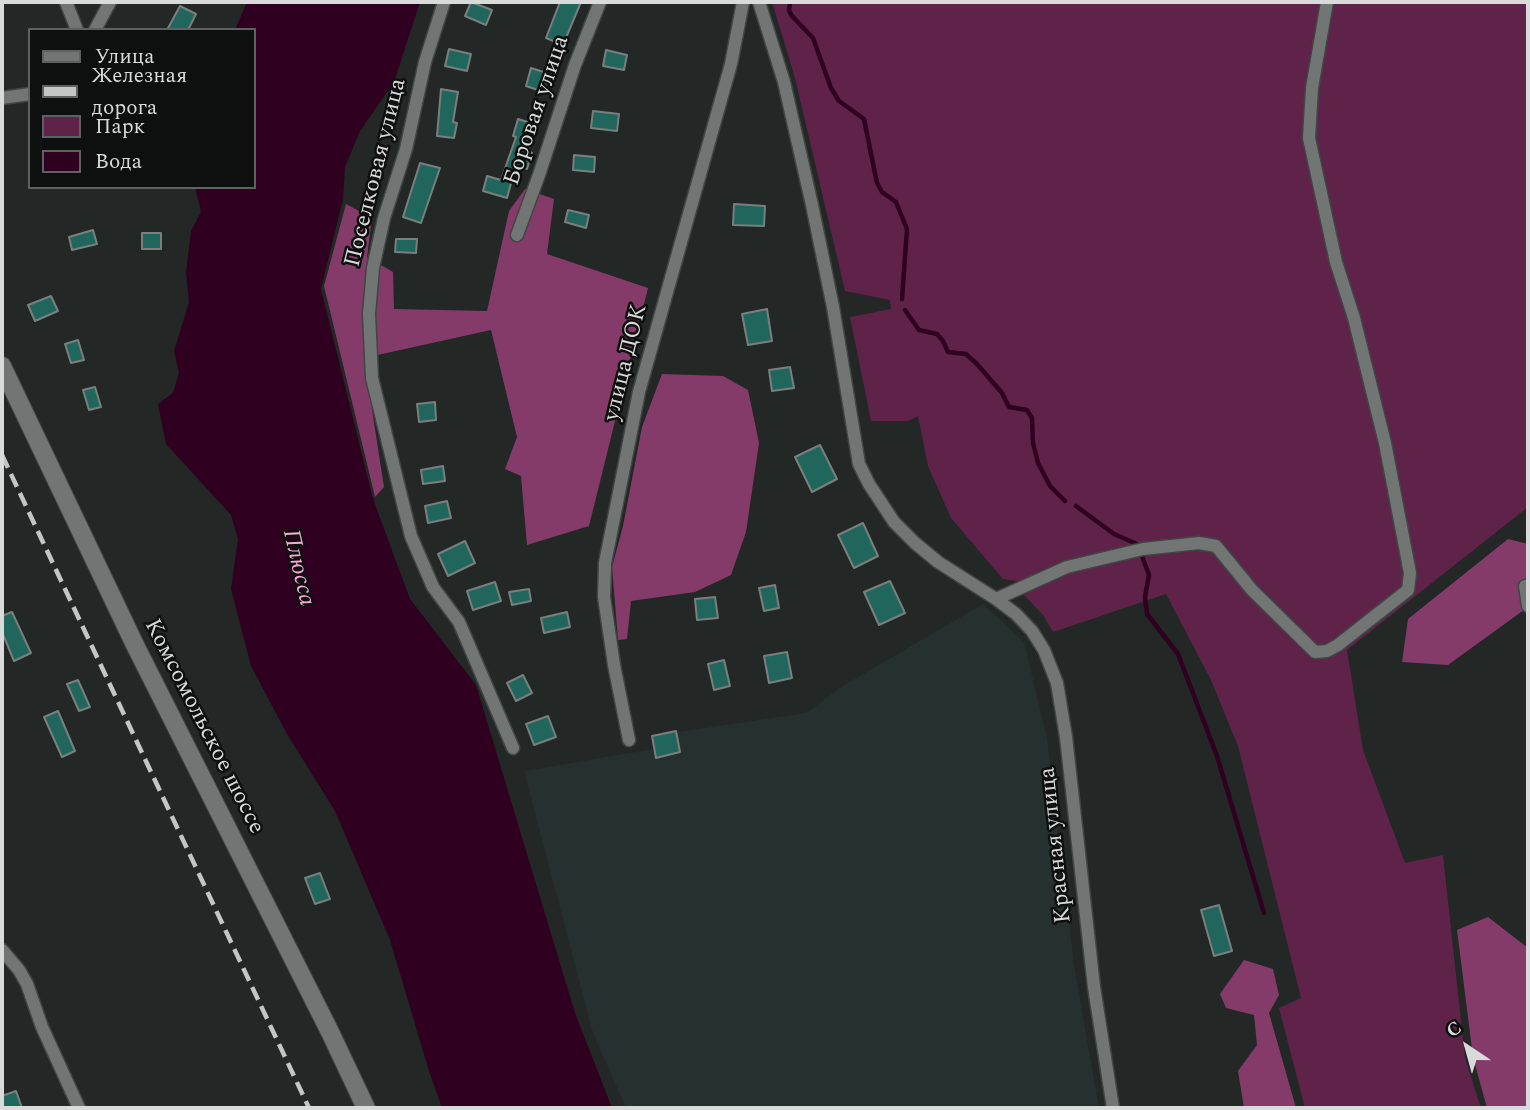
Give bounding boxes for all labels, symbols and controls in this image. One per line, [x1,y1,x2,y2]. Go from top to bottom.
legend [28,28,256,189]
street label: Боровая улица [499,32,577,190]
text: Улица [95,41,154,73]
text: Железная дорога [92,60,187,124]
street label: Поселковая улица [340,76,414,270]
text: Парк [95,111,145,143]
text: Вода [95,146,142,178]
street label: улица ДОК [599,302,655,424]
water label: Плюсса [274,527,320,609]
street label: Комсомольское шоссе [137,615,269,839]
street label: Красная улица [1035,766,1079,924]
north arrow [1432,1012,1502,1082]
text: С [1440,1014,1468,1045]

